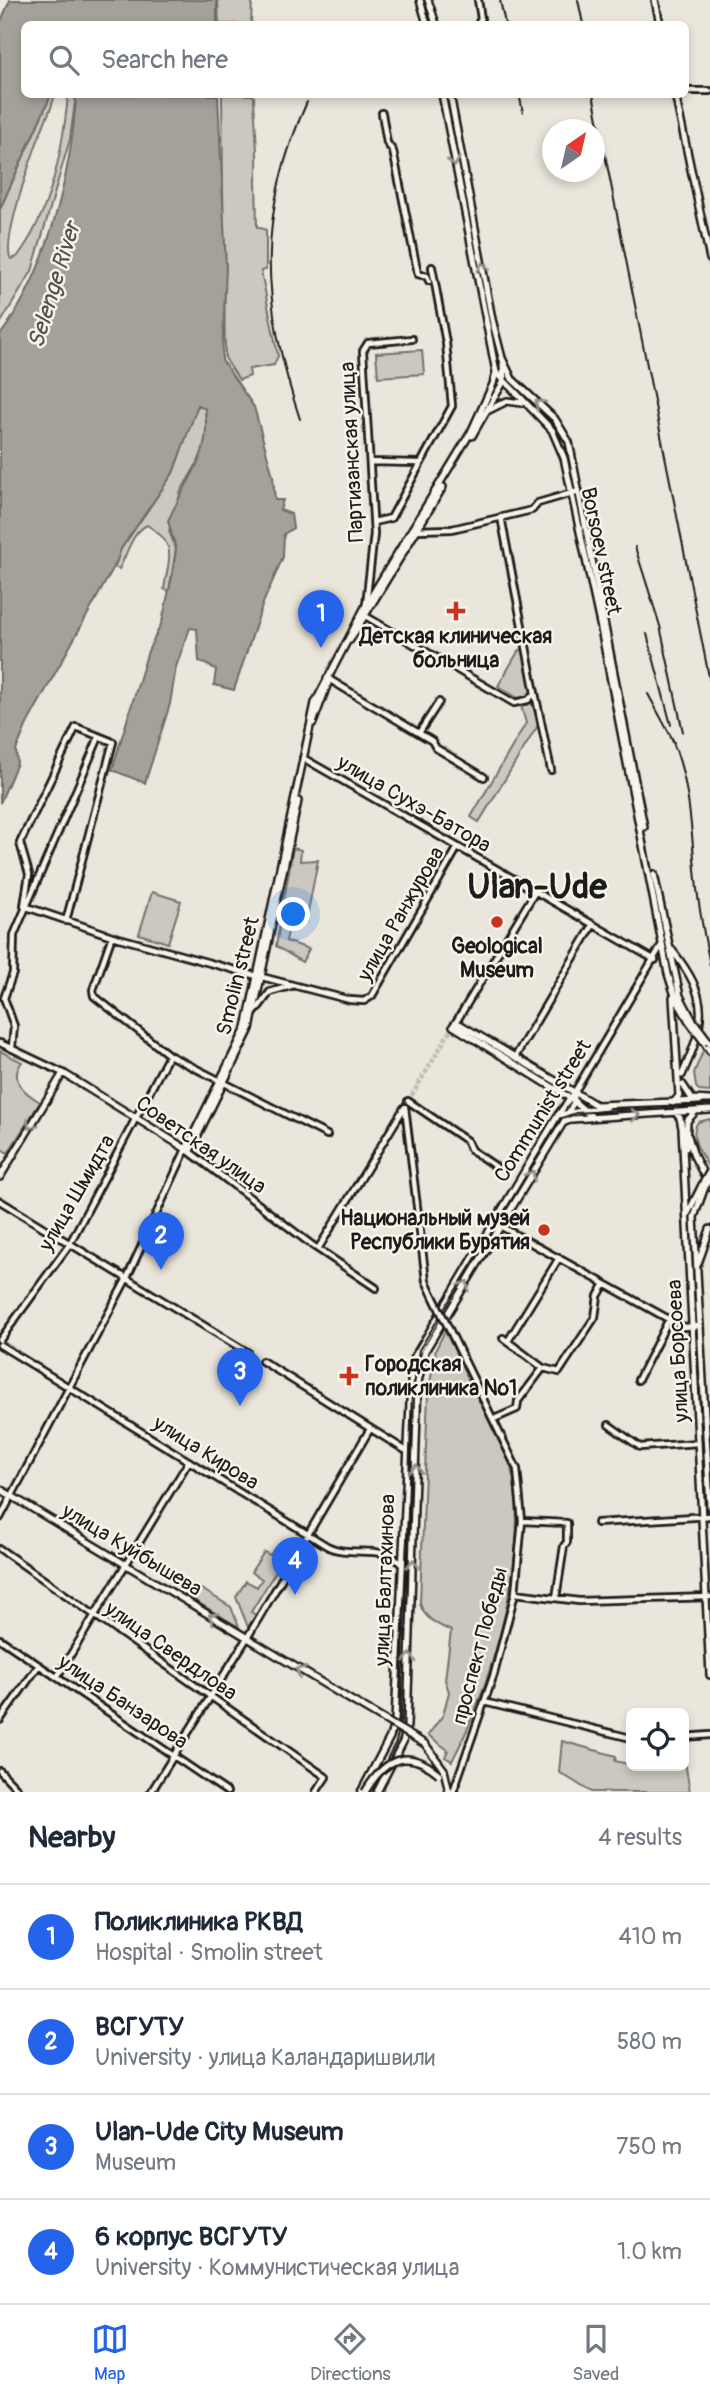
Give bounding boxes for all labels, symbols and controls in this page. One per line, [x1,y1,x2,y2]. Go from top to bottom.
search box [21,21,689,98]
icon: search [45,41,83,79]
text: Search here [101,44,228,76]
north arrow [542,119,605,182]
one-way arrow [446,156,461,168]
water label: Selenge River [21,216,88,351]
one-way arrow [476,261,491,273]
street label: Партизанская улица [334,361,370,543]
one-way arrow [534,400,547,412]
street label: Borsoev street [574,485,628,618]
pin: 1 [298,590,344,648]
marker: Детская клиническая больница [446,601,466,621]
place label: Детская клиническая больница [358,623,552,674]
street label: улица Сухэ-Батора [331,748,496,859]
street label: улица Ранжурова [351,842,450,987]
district label: Ulan-Ude [467,865,607,909]
your location [276,897,310,931]
street label: Smolin street [210,913,266,1038]
marker: Geological Museum [489,914,505,930]
place label: Geological Museum [451,933,543,984]
street label: Communist street [488,1034,598,1188]
street label: Советская улица [130,1090,272,1200]
one-way arrow [629,1108,640,1123]
one-way arrow [27,1117,40,1130]
street label: улица Шмидта [32,1130,121,1257]
one-way arrow [523,1169,536,1182]
place label: Национальный музей Республики Бурятия [340,1205,530,1256]
pin: 2 [138,1212,184,1270]
marker: Национальный музей Республики Бурятия [536,1222,552,1238]
one-way arrow [456,1279,469,1292]
street label: улица Борсоева [661,1279,695,1424]
pin: 3 [217,1348,263,1406]
place label: Городская поликлиника №1 [365,1351,517,1402]
marker: Городская поликлиника №1 [339,1366,359,1386]
street label: улица Кирова [147,1409,264,1496]
one-way arrow [408,1464,423,1475]
street label: улица Балтахинова [368,1493,401,1668]
street label: улица Куйбышева [56,1497,207,1602]
pin: 4 [272,1537,318,1595]
one-way arrow [406,1559,421,1570]
street label: проспект Победы [446,1564,514,1728]
street label: улица Свердлова [99,1595,242,1707]
one-way arrow [208,1613,221,1626]
street label: улица Банзарова [52,1648,193,1755]
one-way arrow [402,1653,417,1664]
one-way arrow [295,1666,307,1679]
map controls [626,1708,689,1771]
button: locate [626,1708,689,1771]
text: Nearby [28,1819,115,1856]
text: 4 results [598,1823,682,1852]
text: Поликлиника РКВД [95,1906,302,1938]
text: 1 [47,1922,56,1951]
text: 410 m [619,1922,682,1951]
text: Hospital · Smolin street [95,1938,323,1967]
text: ВСГУТУ [95,2011,184,2043]
text: 2 [45,2027,57,2056]
text: 580 m [617,2027,682,2056]
text: University · улица Каландаришвили [95,2043,435,2072]
text: Ulan-Ude City Museum [95,2116,344,2148]
text: 3 [45,2132,57,2161]
text: 750 m [616,2132,682,2161]
text: Museum [95,2148,176,2177]
text: 6 корпус ВСГУТУ [95,2221,287,2253]
text: 4 [44,2237,58,2266]
text: 1.0 km [617,2237,682,2266]
text: University · Коммунистическая улица [95,2253,459,2282]
tab: Map [91,2320,129,2386]
tab: Directions [310,2320,391,2386]
tab: Saved [572,2320,619,2386]

